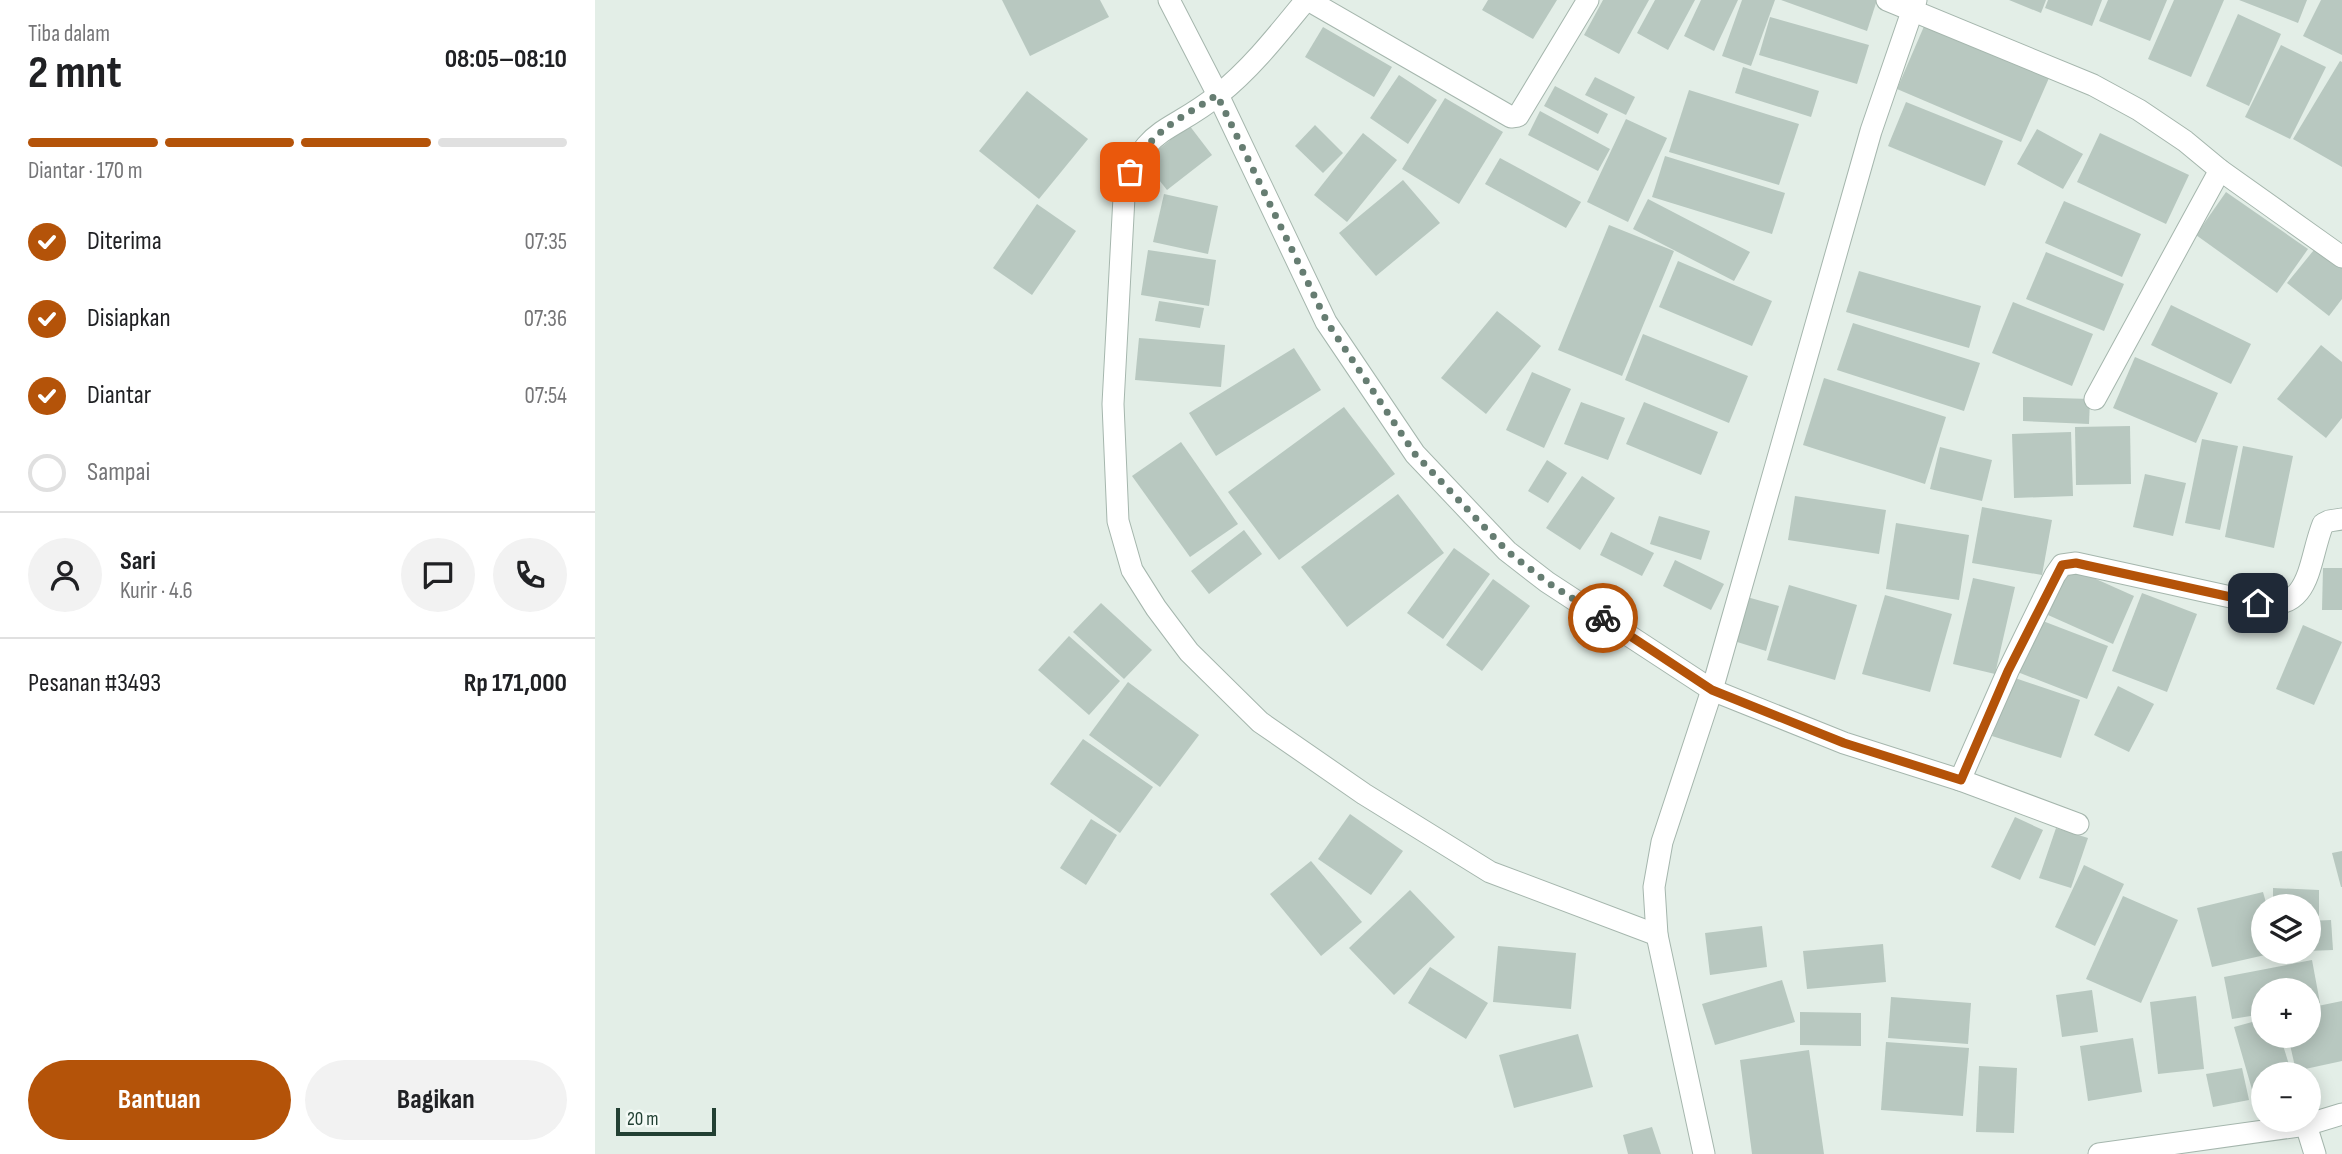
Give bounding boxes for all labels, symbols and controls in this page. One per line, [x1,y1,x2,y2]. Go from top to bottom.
text: Tiba dalam [28,20,110,48]
text: 08:05–08:10 [445,44,567,75]
text: 2 mnt [28,46,122,101]
pin [1100,142,1160,202]
icon: bag [1111,153,1149,191]
text: Diantar · 170 m [28,157,143,185]
icon: check [28,223,66,261]
text: Diterima [87,226,162,257]
text: 07:35 [525,228,567,256]
icon: check [28,300,66,338]
text: Disiapkan [87,303,171,334]
text: 07:36 [524,305,567,333]
icon: check [28,377,66,415]
text: Diantar [87,380,151,411]
text: 07:54 [524,382,567,410]
text: Sampai [87,457,150,488]
button: person [28,538,102,612]
button: chat [401,538,475,612]
button: phone [493,538,567,612]
text: Sari [120,546,156,577]
pin [2228,573,2288,633]
text: Kurir · 4.6 [120,577,193,605]
courier [1568,583,1638,653]
icon: home [2239,584,2277,622]
icon: bike [1584,599,1622,637]
text: Pesanan #3493 [28,668,161,699]
text: Rp 171,000 [464,668,567,699]
map controls [2251,894,2321,1132]
button: layers [2251,894,2321,964]
button: + [2251,978,2321,1048]
button: Bantuan [28,1060,291,1140]
button: Bagikan [305,1060,567,1140]
button: − [2251,1062,2321,1132]
scale bar [616,1105,716,1137]
text: 20 m [627,1108,659,1131]

